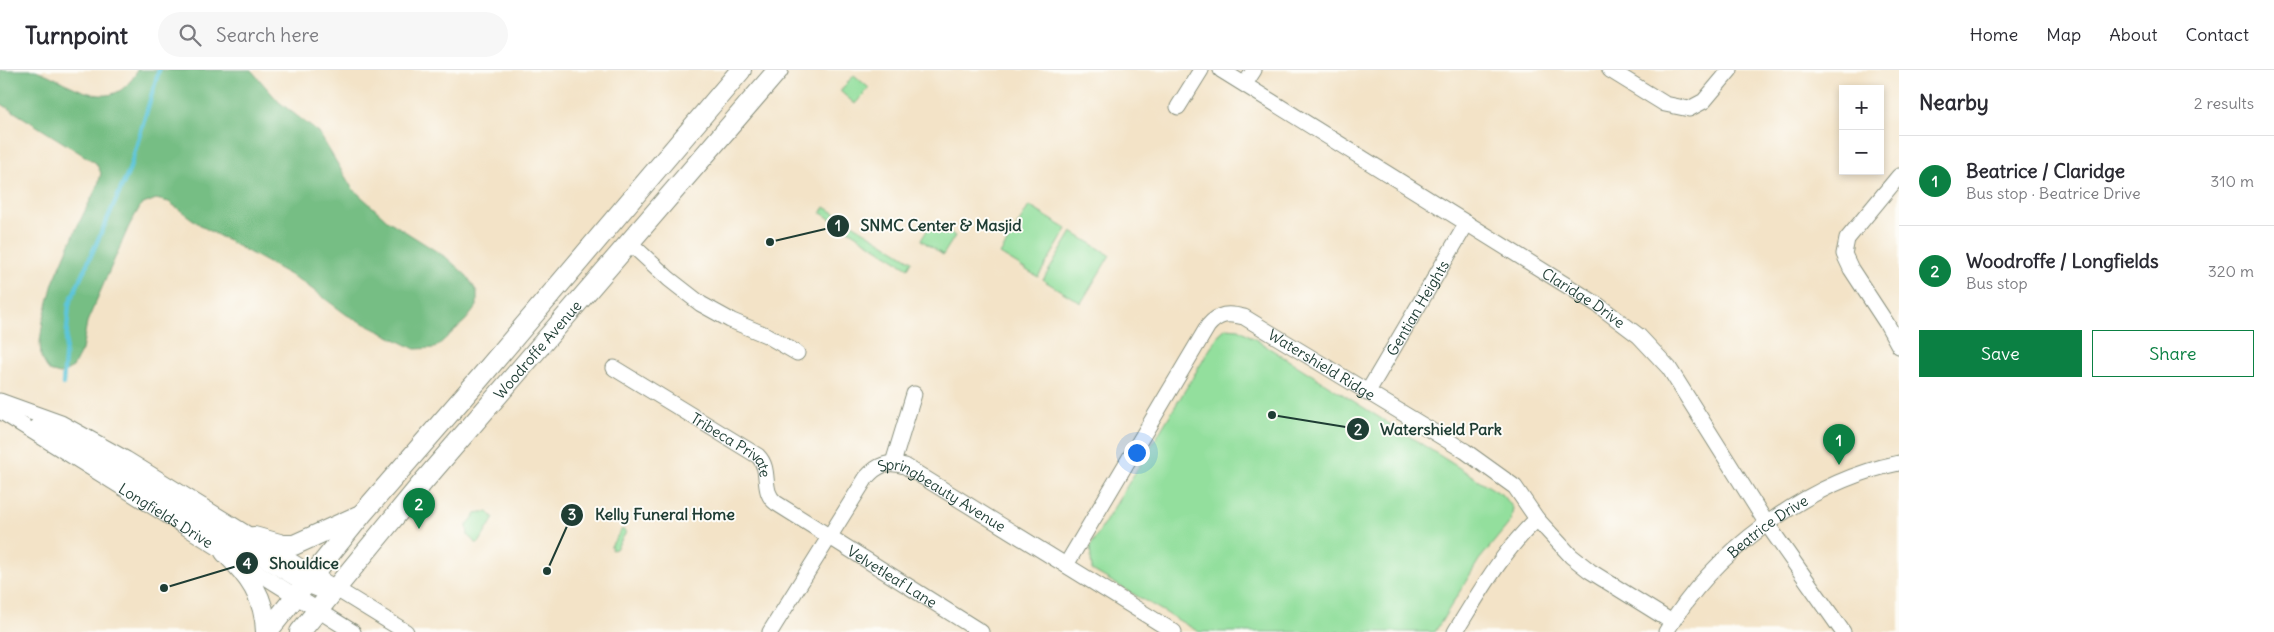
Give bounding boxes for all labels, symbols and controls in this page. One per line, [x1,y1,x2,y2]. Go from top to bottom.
search box [158,12,508,57]
text: Turnpoint [25,20,128,50]
icon: search [176,21,204,49]
text: Search here [216,23,319,47]
text: Home [1970,23,2018,46]
text: Map [2046,23,2081,46]
text: About [2109,23,2157,46]
text: Contact [2185,23,2249,46]
map controls [1839,85,1884,175]
button: + [1839,85,1884,130]
text: Nearby [1919,89,1989,116]
text: 2 results [2194,93,2254,113]
button: − [1839,130,1884,175]
text: Beatrice / Claridge [1966,159,2125,183]
text: 1 [1932,171,1938,191]
text: 310 m [2210,171,2254,191]
text: Bus stop · Beatrice Drive [1966,183,2141,203]
callout: SNMC Center & Masjid [826,210,1032,241]
text: SNMC Center & Masjid [860,215,1022,235]
text: 1 [835,216,841,235]
text: Woodroffe / Longfields [1966,249,2159,273]
street label: Gentian Heights [1382,256,1453,359]
text: 2 [1931,261,1939,281]
text: 320 m [2208,261,2254,281]
street label: Claridge Drive [1539,263,1629,332]
text: Bus stop [1966,273,2028,293]
street label: Woodroffe Avenue [489,296,585,403]
street label: Watershield Ridge [1265,325,1379,404]
button: Save [1919,330,2082,377]
button: Share [2092,330,2254,377]
street label: Tribeca Private [688,408,775,478]
callout: Watershield Park [1345,414,1512,445]
text: Watershield Park [1380,419,1502,439]
text: 2 [1354,420,1362,439]
pin: 1 [1823,424,1855,465]
your location [1124,440,1150,466]
street label: Springbeauty Avenue [875,454,1009,535]
street label: Longfields Drive [115,478,217,552]
pin: 2 [403,488,435,529]
street label: Beatrice Drive [1723,490,1811,562]
callout: Kelly Funeral Home [560,499,745,530]
text: Kelly Funeral Home [595,504,735,525]
text: 3 [568,505,576,524]
street label: Velvetleaf Lane [844,541,941,612]
callout: Shouldice [234,548,349,579]
text: Shouldice [269,553,339,573]
text: 4 [243,554,252,573]

